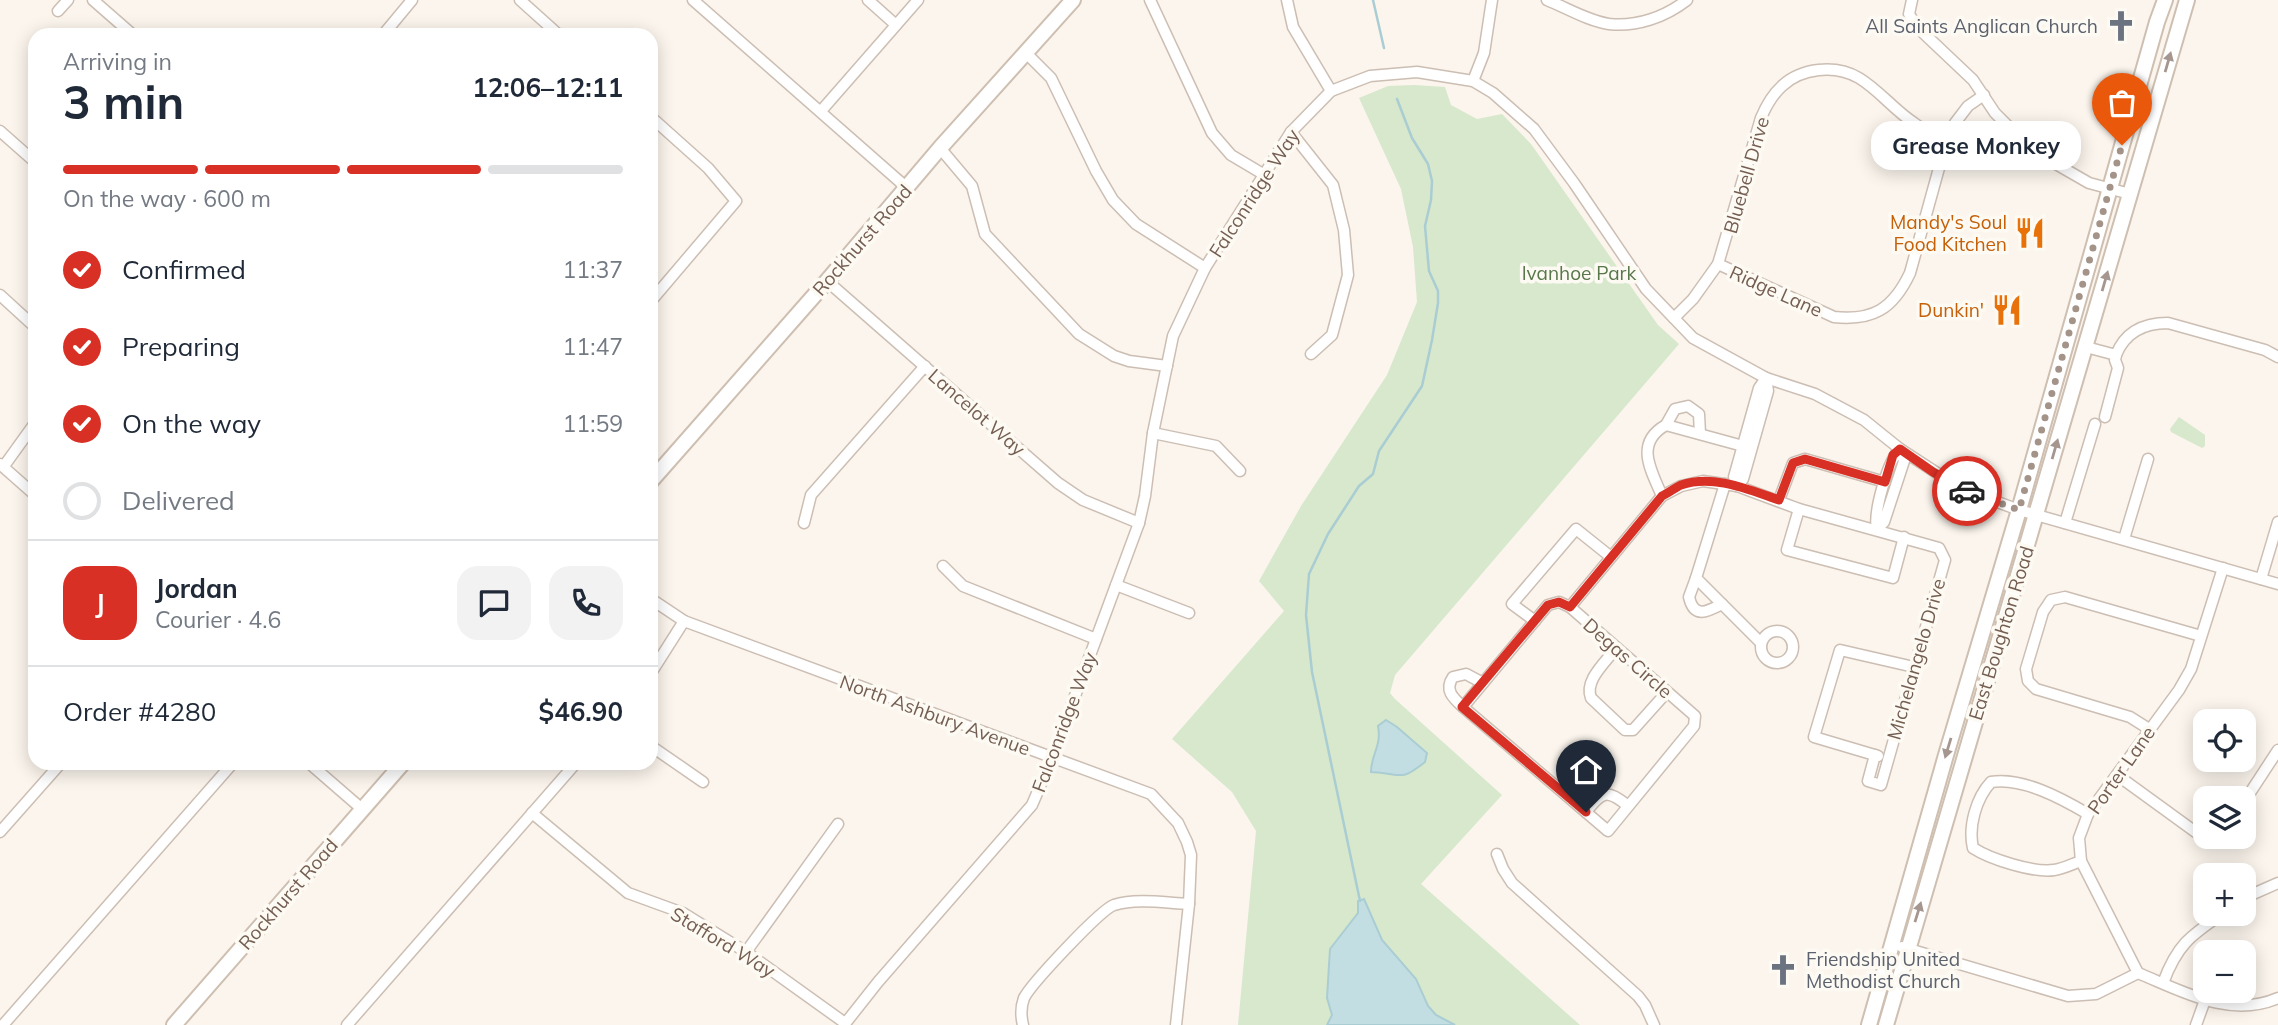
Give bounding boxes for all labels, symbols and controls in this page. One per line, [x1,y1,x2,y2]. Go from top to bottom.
church icon: All Saints Anglican Church [2104,9,2138,43]
place label: All Saints Anglican Church [1865,14,2098,38]
text: Arriving in [63,47,172,76]
one-way arrow [2163,52,2173,73]
text: 12:06–12:11 [472,71,623,104]
text: 3 min [63,73,184,131]
pin [2092,73,2152,145]
icon: bag [2103,84,2141,122]
street label: Bluebell Drive [1718,114,1774,236]
callout: Grease Monkey [1870,120,2080,170]
street label: Falconridge Way [1204,124,1304,262]
text: Grease Monkey [1892,131,2060,160]
street label: Rockhurst Road [807,180,917,300]
text: On the way · 600 m [63,184,271,213]
place label: Mandy's Soul Food Kitchen [1890,210,2007,256]
restaurant icon: Mandy's Soul Food Kitchen [2013,216,2047,250]
icon: check [63,251,101,289]
text: Confirmed [122,253,246,286]
text: 11:37 [563,255,623,284]
street label: Ridge Lane [1726,260,1826,322]
park label: Ivanhoe Park [1522,261,1637,285]
one-way arrow [2100,270,2110,291]
restaurant icon: Dunkin' [1990,293,2024,327]
place label: Dunkin' [1918,298,1984,322]
icon: check [63,328,101,366]
text: Preparing [122,330,240,363]
text: 11:47 [563,332,623,361]
street label: Lancelot Way [924,363,1030,461]
icon: check [63,405,101,443]
text: On the way [122,407,261,440]
text: 11:59 [563,409,623,438]
one-way arrow [2051,439,2061,460]
courier [1932,456,2002,526]
icon: car [1948,472,1986,510]
text: Delivered [122,484,235,517]
street label: East Boughton Road [1963,543,2039,723]
button: chat [457,566,531,640]
button: phone [549,566,623,640]
text: Jordan [155,572,238,605]
street label: Michelangelo Drive [1881,576,1951,742]
text: J [95,587,105,620]
text: Courier · 4.6 [155,605,281,634]
street label: Degas Circle [1578,613,1678,703]
street label: Falconridge Way [1026,648,1102,796]
street label: North Ashbury Avenue [837,669,1033,761]
text: Order #4280 [63,695,216,728]
text: $46.90 [539,695,623,728]
map controls [2193,709,2256,1003]
button: locate [2193,709,2256,772]
street label: Porter Lane [2082,721,2160,819]
one-way arrow [1942,738,1952,759]
pin [1556,740,1616,812]
icon: home [1567,751,1605,789]
button: layers [2193,786,2256,849]
street label: Rockhurst Road [233,834,343,954]
button: + [2193,863,2256,926]
street label: Stafford Way [666,901,780,983]
one-way arrow [1914,901,1924,922]
button: − [2193,940,2256,1003]
place label: Friendship United Methodist Church [1806,947,1961,993]
church icon: Friendship United Methodist Church [1766,953,1800,987]

